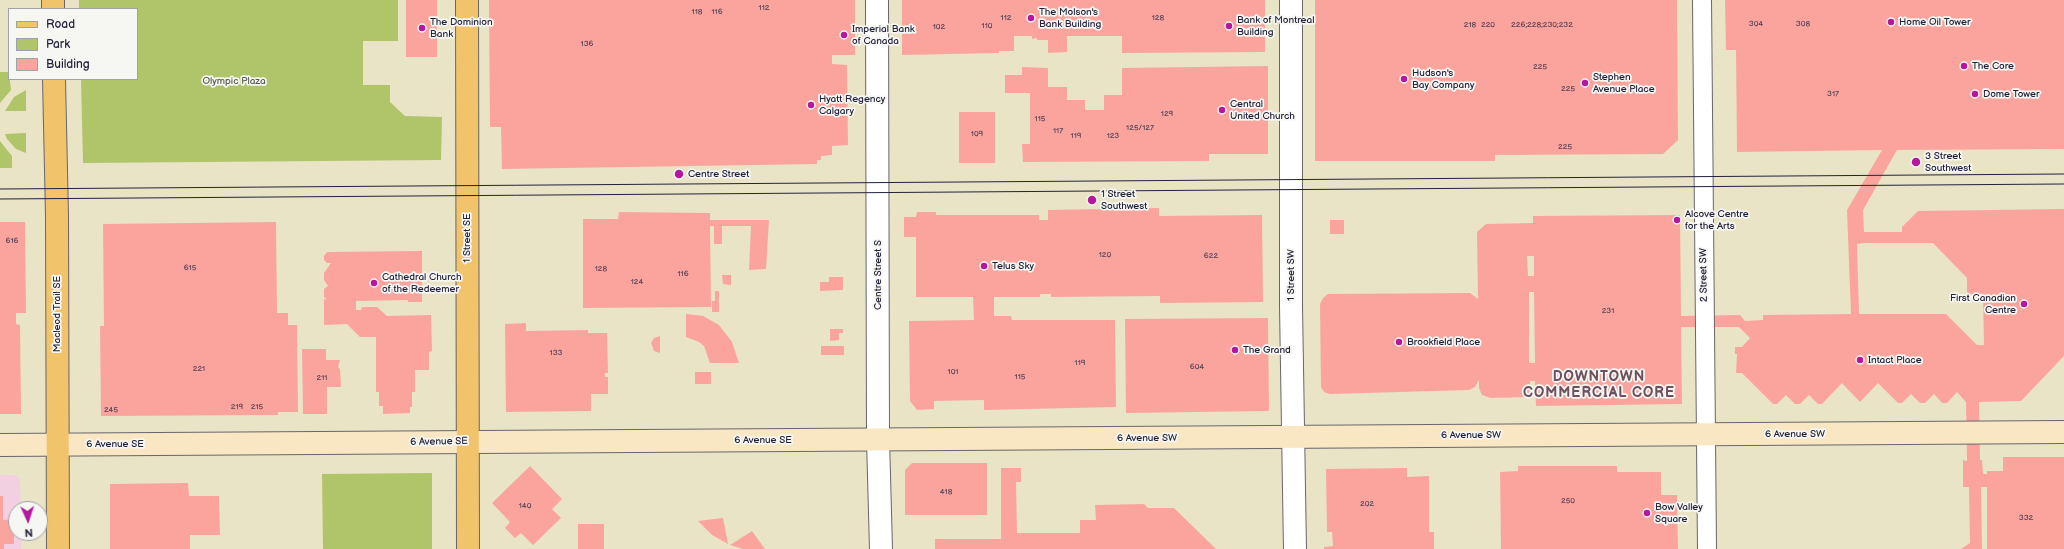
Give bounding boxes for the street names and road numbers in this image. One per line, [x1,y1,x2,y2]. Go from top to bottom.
street label: 1 Street SE [461,213,473,263]
street label: Centre Street S [872,240,884,310]
street label: 2 Street SW [1698,248,1710,302]
street label: 1 Street SW [1285,249,1297,301]
street label: Macleod Trail SE [51,276,63,352]
street label: 6 Avenue SW [1765,428,1825,440]
street label: 6 Avenue SW [1441,429,1501,441]
street label: 6 Avenue SW [1117,432,1177,444]
street label: 6 Avenue SE [734,434,792,446]
street label: 6 Avenue SE [410,435,468,449]
street label: 6 Avenue SE [86,438,144,450]

